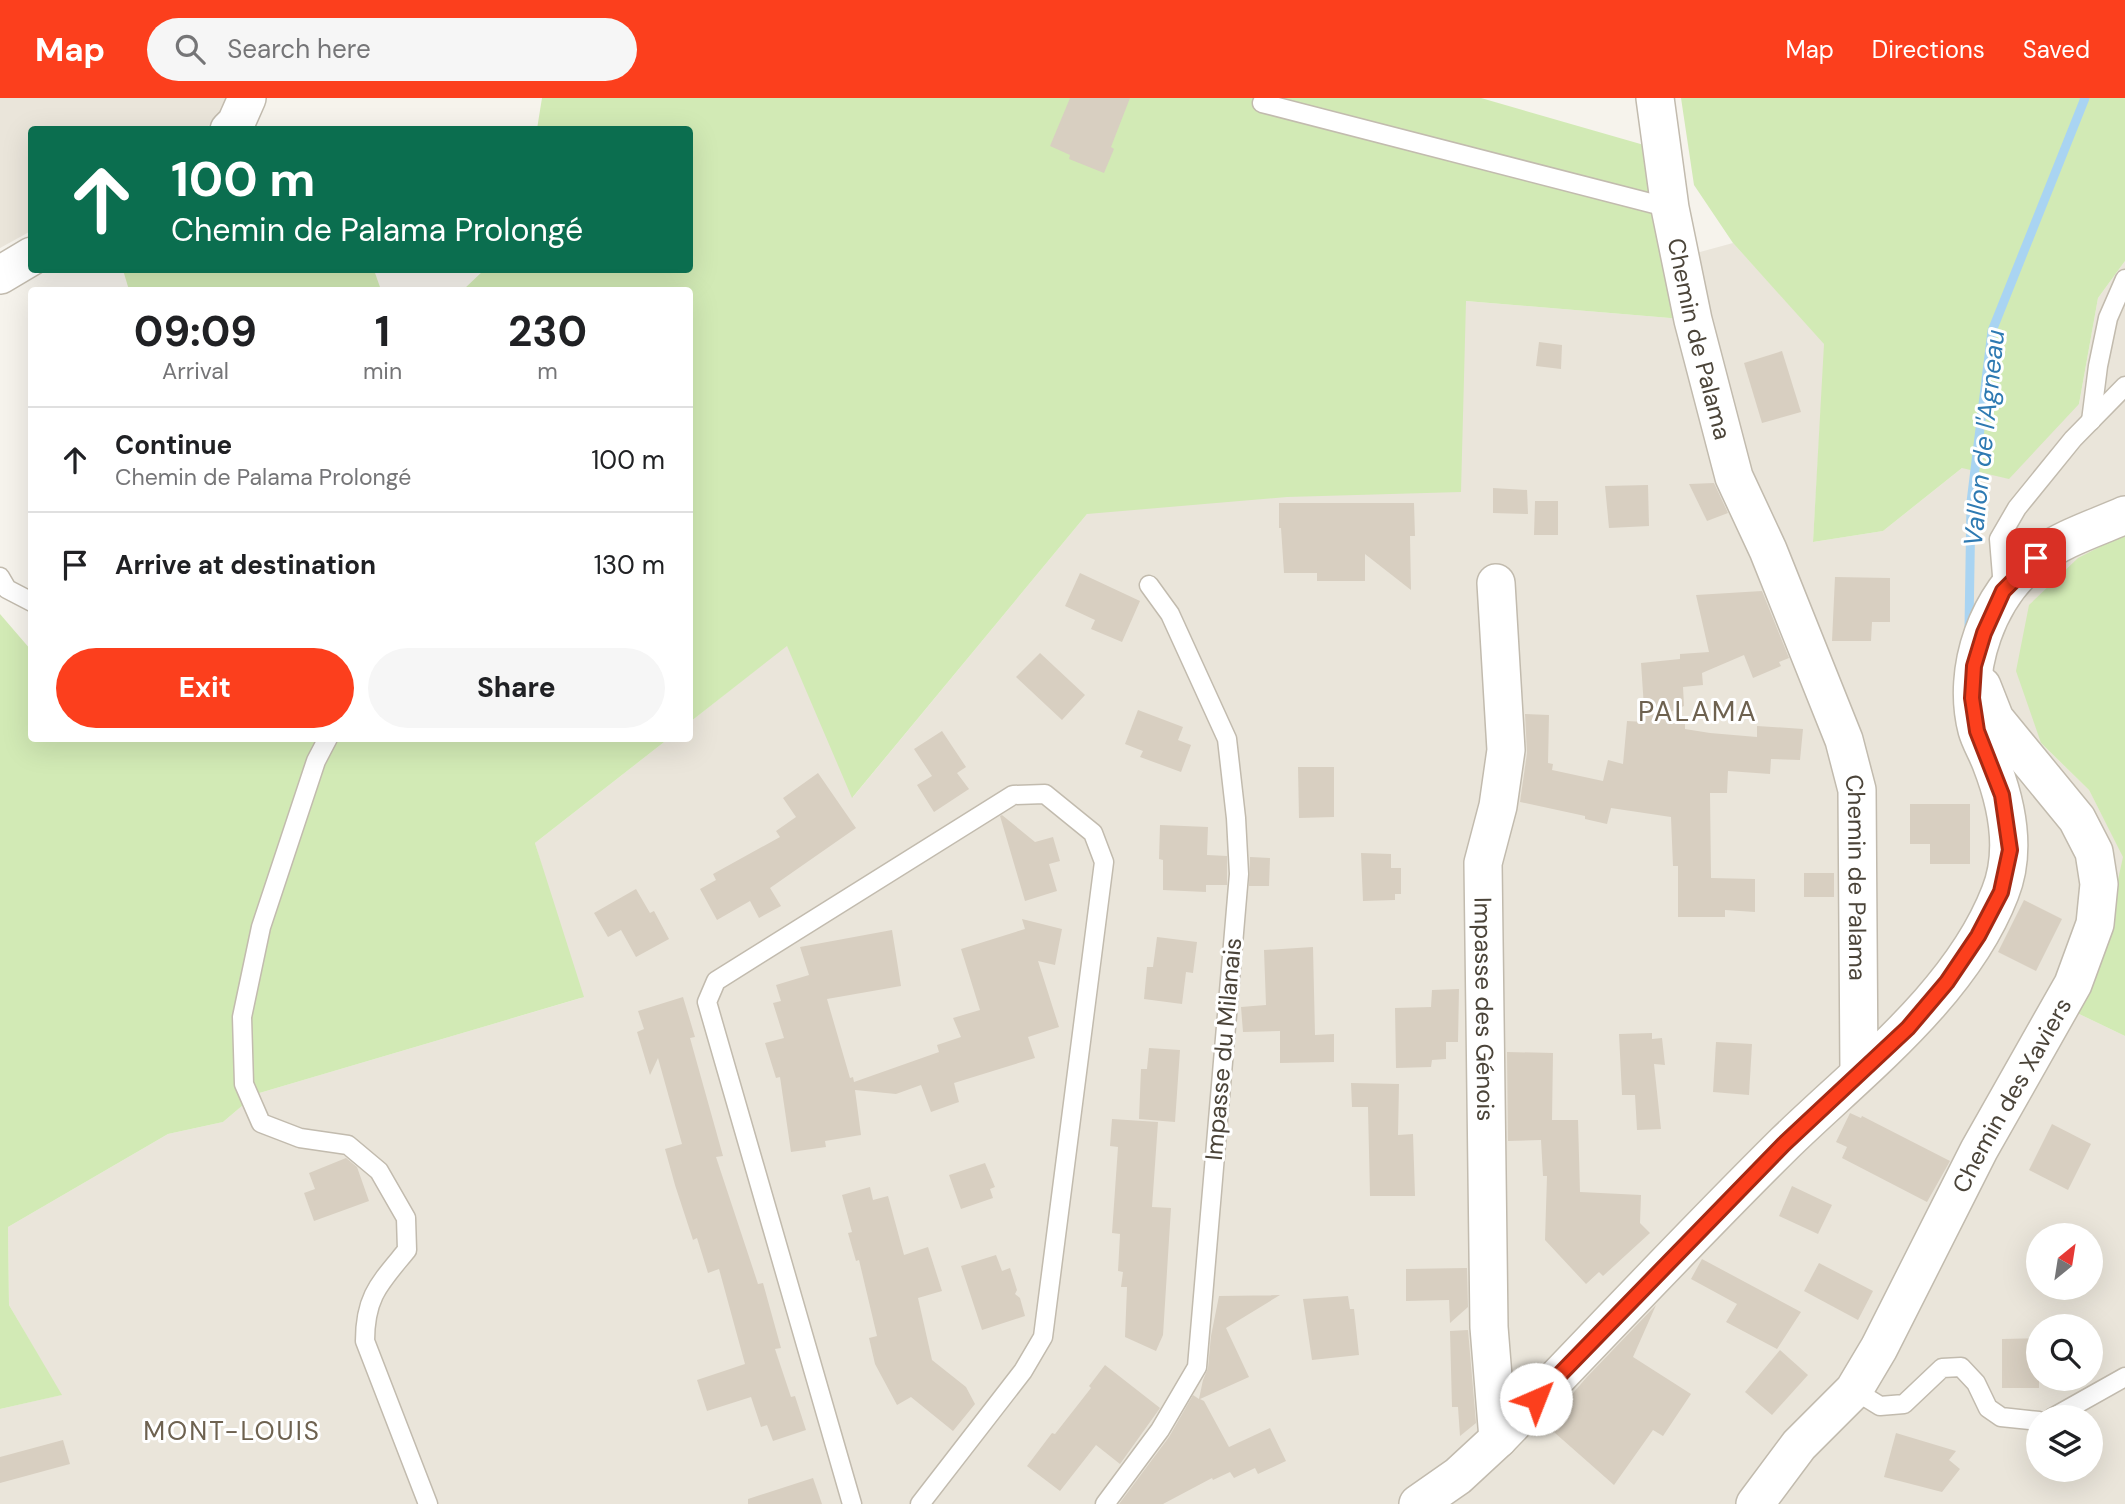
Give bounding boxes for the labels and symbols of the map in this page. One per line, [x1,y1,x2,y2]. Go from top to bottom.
street label: Chemin de Palama [1661,235,1739,443]
water label: Vallon de l'Agneau [1956,328,2012,548]
pin [2006,528,2066,588]
district label: PALAMA [1638,693,1758,730]
street label: Chemin de Palama [1838,771,1874,981]
street label: Impasse des Génois [1468,897,1502,1121]
street label: Impasse du Milanais [1198,936,1248,1162]
street label: Chemin des Xaviers [1945,992,2078,1198]
north arrow [2026,1223,2104,1300]
position arrow [1499,1362,1573,1436]
district label: MONT-LOUIS [143,1414,321,1448]

